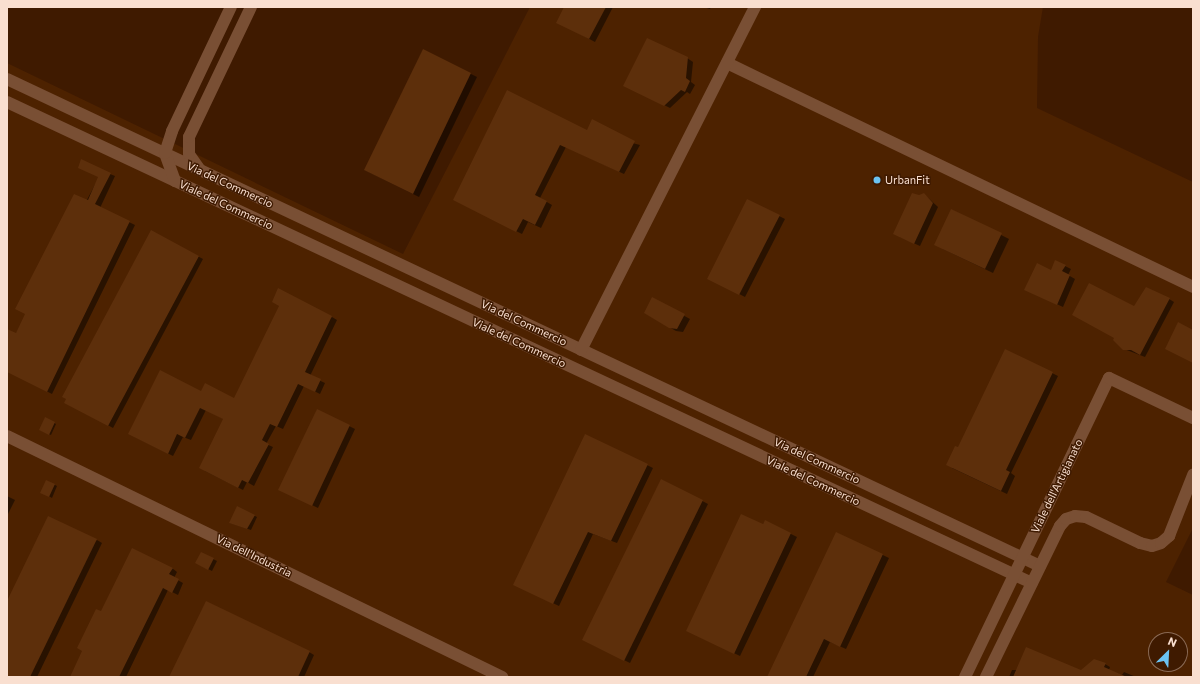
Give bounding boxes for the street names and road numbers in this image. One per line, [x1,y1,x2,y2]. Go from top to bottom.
street label: Via del Commercio [185,159,275,211]
street label: Viale del Commercio [177,177,275,233]
street label: Via del Commercio [479,297,569,349]
street label: Viale del Commercio [470,315,568,371]
street label: Via del Commercio [772,435,862,487]
street label: Viale dell'Artigianato [1028,437,1086,535]
street label: Viale del Commercio [764,453,862,509]
street label: Via dell'Industria [214,532,294,580]

